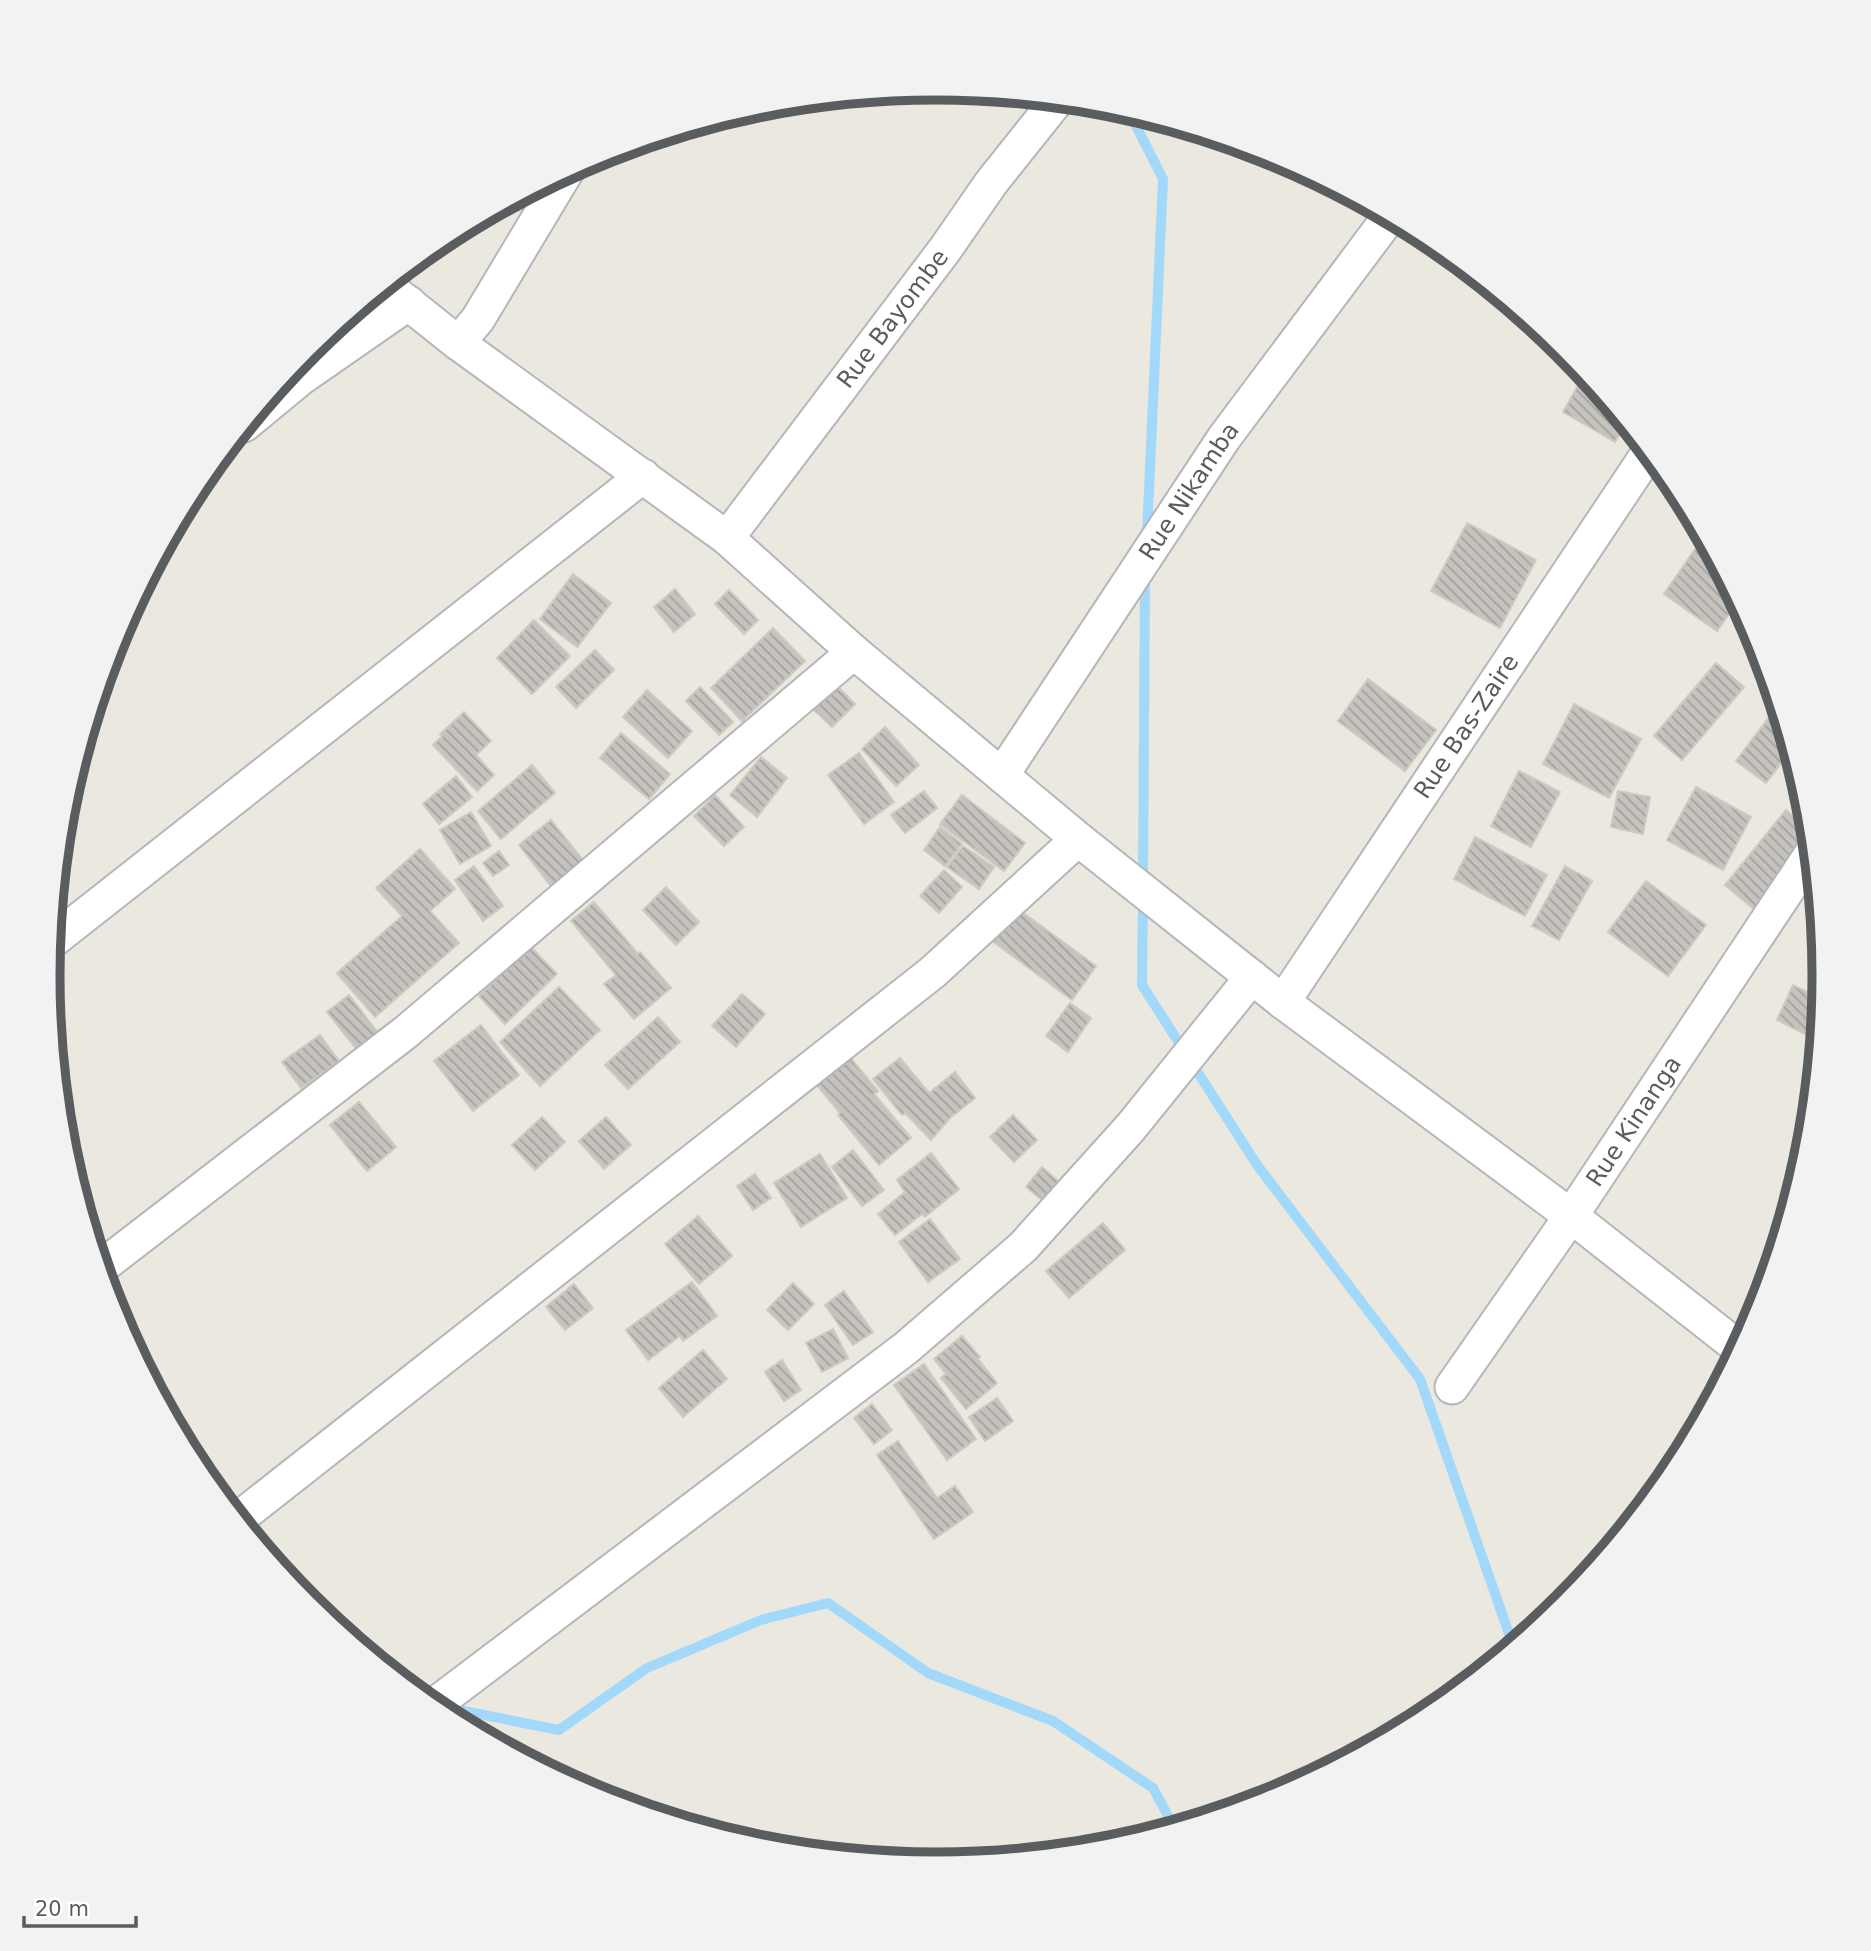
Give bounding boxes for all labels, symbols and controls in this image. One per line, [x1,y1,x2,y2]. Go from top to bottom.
street label: Rue Bayombe [831,244,954,393]
street label: Rue Nikamba [1134,417,1245,565]
street label: Rue Bas-Zaire [1408,649,1524,804]
street label: Rue Kinanga [1581,1051,1687,1192]
scale bar [24,1884,136,1928]
text: 20 m [35,1897,89,1921]

